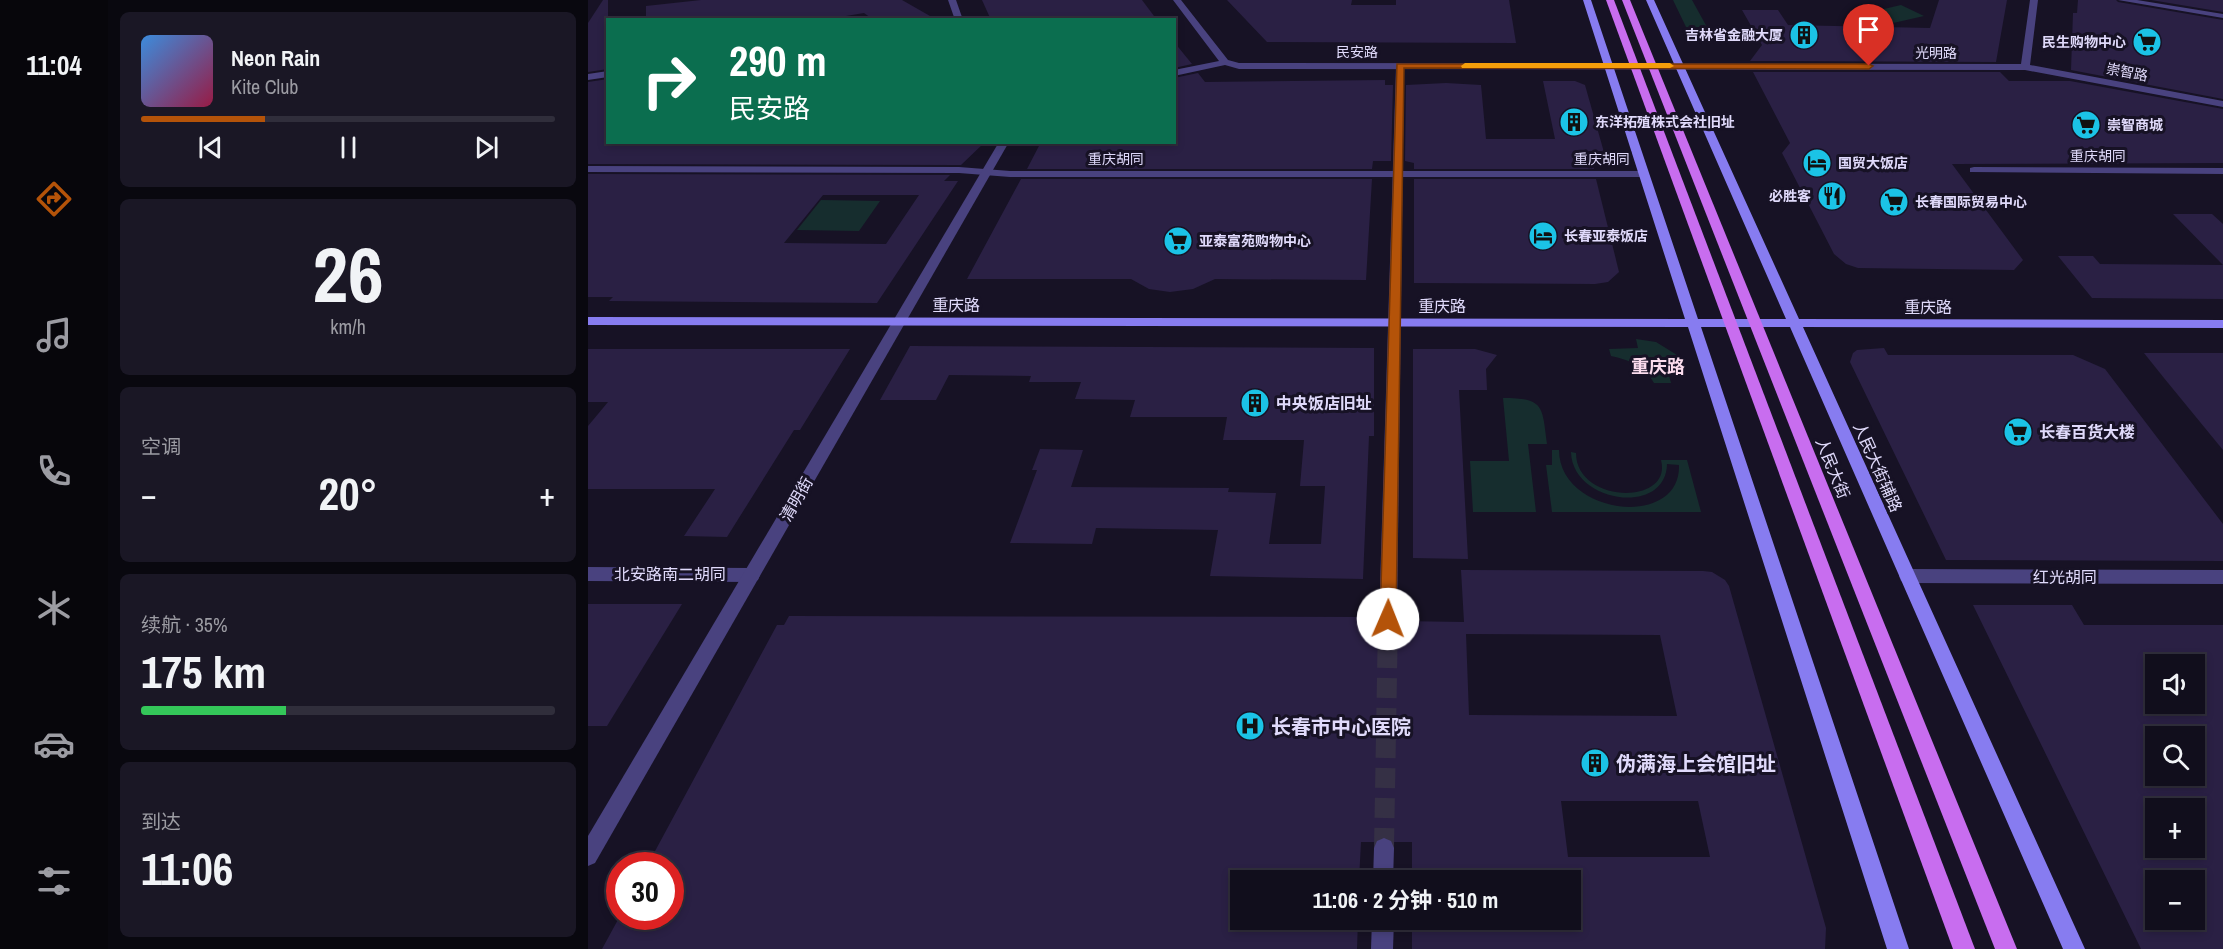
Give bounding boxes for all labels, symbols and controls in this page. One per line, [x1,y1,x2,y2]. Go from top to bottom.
pin [1843,4,1894,66]
icon: arrive [1852,13,1885,46]
building icon: 吉林省金融大厦 [1788,19,1820,51]
place label: 吉林省金融大厦 [1685,26,1783,44]
supermarket icon: 民生购物中心 [2131,26,2163,58]
text: 290 m [729,33,827,89]
place label: 民生购物中心 [2042,33,2126,51]
icon: right [630,42,708,120]
text: Neon Rain [231,43,320,73]
street label: 民安路 [1336,43,1378,61]
street label: 光明路 [1915,44,1957,62]
text: 11:04 [26,47,82,83]
street label: 崇智路 [2105,59,2149,85]
text: Kite Club [231,73,298,100]
text: 民安路 [729,90,810,126]
building icon: 东洋拓殖株式会社旧址 [1558,106,1590,138]
supermarket icon: 崇智商城 [2070,109,2102,141]
place label: 东洋拓殖株式会社旧址 [1595,113,1735,131]
place label: 崇智商城 [2107,116,2163,134]
icon: previous [194,131,227,164]
icon: pause [332,131,365,164]
icon: next [470,131,503,164]
hotel icon: 国贸大饭店 [1801,147,1833,179]
street label: 重庆胡同 [2070,147,2126,165]
street label: 重庆胡同 [1088,150,1144,168]
street label: 重庆胡同 [1574,150,1630,168]
place label: 国贸大饭店 [1838,154,1908,172]
icon: directions [33,178,75,220]
restaurant icon: 必胜客 [1816,180,1848,212]
supermarket icon: 长春国际贸易中心 [1878,186,1910,218]
place label: 必胜客 [1769,187,1811,205]
place label: 长春国际贸易中心 [1915,193,2027,211]
hotel icon: 长春亚泰饭店 [1527,220,1559,252]
text: 26 [312,221,384,326]
supermarket icon: 亚泰富苑购物中心 [1162,225,1194,257]
place label: 长春亚泰饭店 [1564,227,1648,245]
place label: 亚泰富苑购物中心 [1199,232,1311,250]
street label: 重庆路 [932,294,980,316]
street label: 重庆路 [1418,295,1466,317]
street label: 重庆路 [1904,296,1952,318]
text: km/h [330,313,366,340]
icon: music [33,314,75,356]
district label: 重庆路 [1631,354,1685,379]
building icon: 中央饭店旧址 [1239,387,1271,419]
place label: 中央饭店旧址 [1276,392,1372,414]
supermarket icon: 长春百货大楼 [2002,416,2034,448]
street label: 人民大街辅路 [1848,419,1908,515]
place label: 长春百货大楼 [2039,421,2135,443]
text: 空调 [141,433,181,460]
street label: 人民大街 [1811,434,1855,502]
icon: phone [33,450,75,492]
text: 20° [318,463,378,524]
text: − [141,472,157,516]
text: + [539,472,555,516]
street label: 清明街 [774,473,818,525]
street label: 北安路南二胡同 [614,563,726,585]
street label: 红光胡同 [2033,566,2097,588]
icon: climate [33,587,75,629]
position arrow [1356,587,1420,651]
text: 续航 · 35% [141,611,228,638]
text: 175 km [141,641,266,702]
map controls [2145,654,2205,930]
button: sound [2145,654,2205,714]
hospital icon: 长春市中心医院 [1234,710,1266,742]
place label: 长春市中心医院 [1271,713,1411,740]
icon: car [33,723,75,765]
button: search [2145,726,2205,786]
building icon: 伪满海上会馆旧址 [1579,747,1611,779]
place label: 伪满海上会馆旧址 [1616,750,1776,777]
button: + [2145,798,2205,858]
text: 到达 [141,808,181,835]
text: 11:06 [141,838,233,899]
speed limit sign: 30 [606,852,684,930]
icon: filters [33,860,75,902]
button: − [2145,870,2205,930]
text: 11:06 · 2 分钟 · 510 m [1313,885,1498,915]

